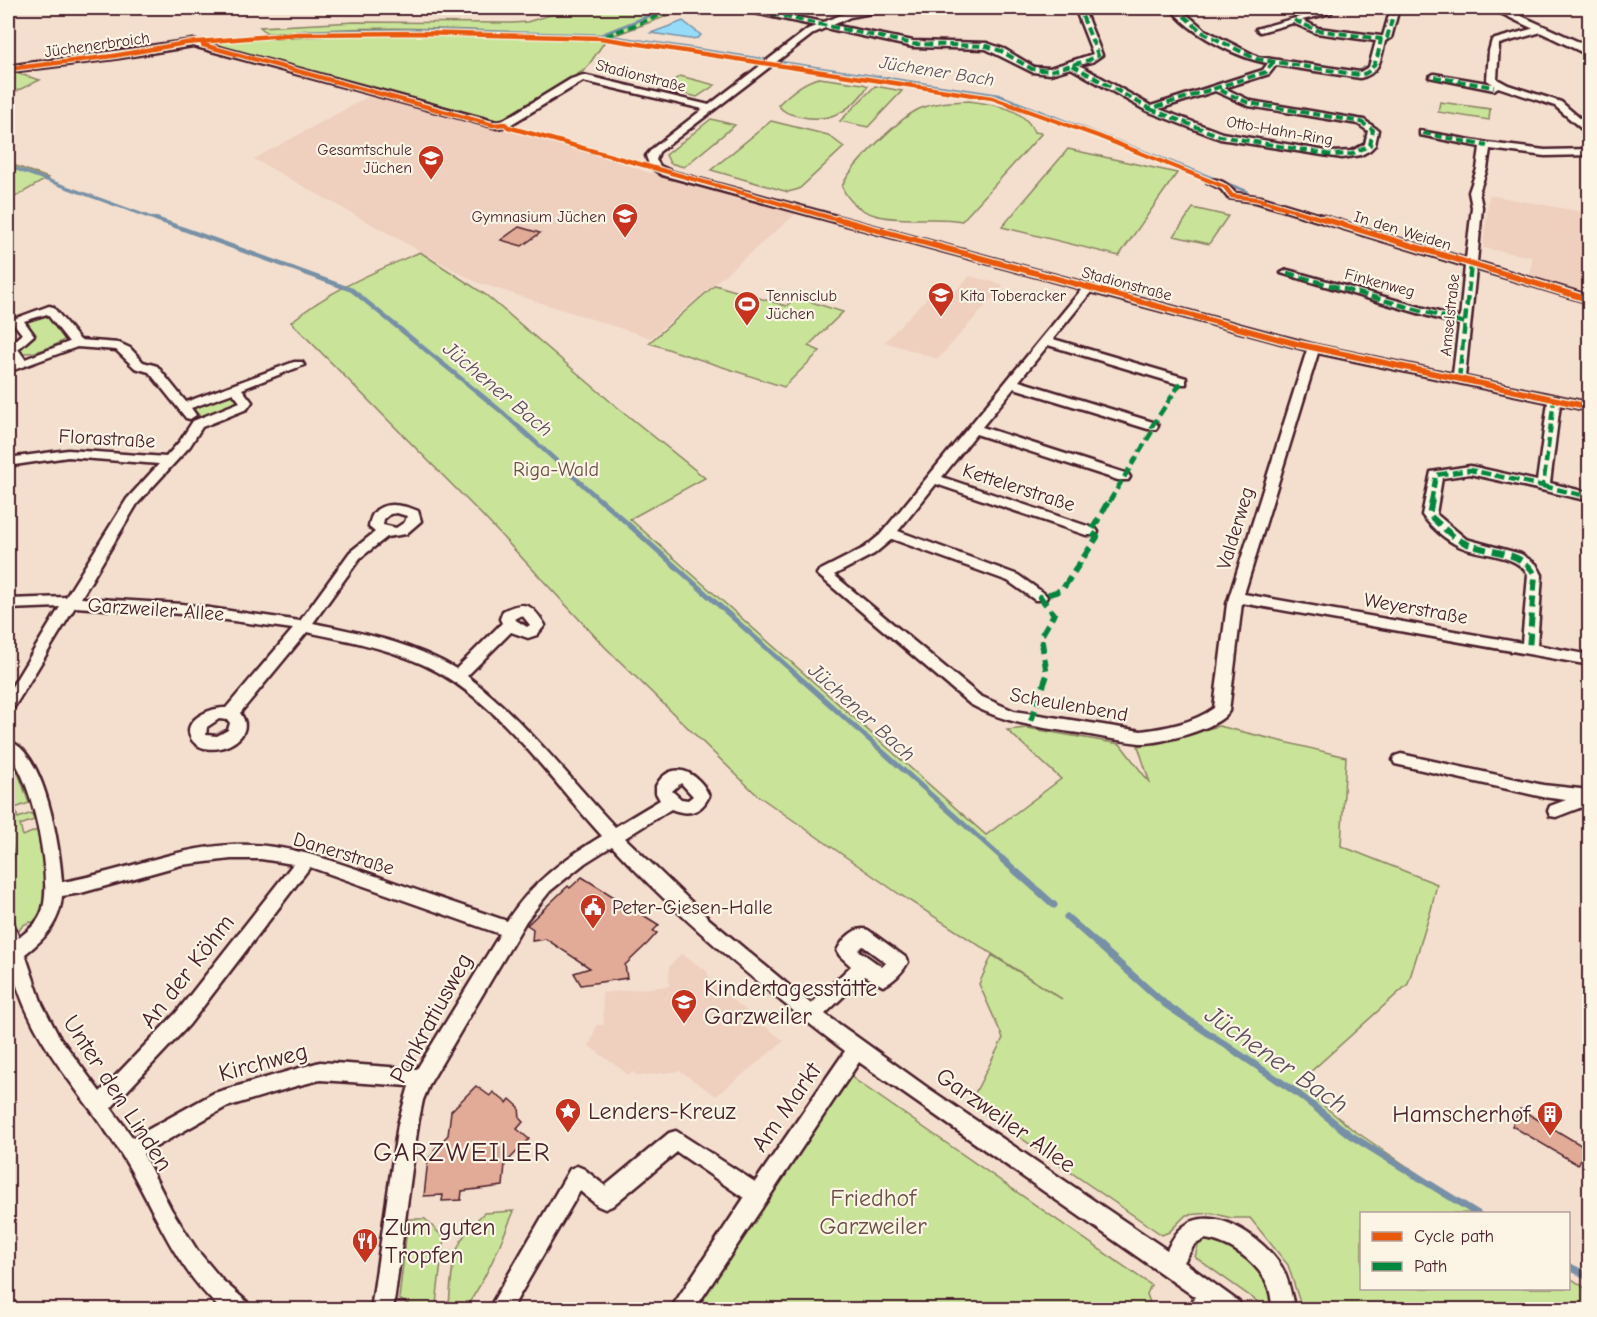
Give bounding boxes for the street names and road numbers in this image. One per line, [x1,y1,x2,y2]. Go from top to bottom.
street label: Jüchenerbroich [43,29,151,61]
street label: Stadionstraße [594,56,688,96]
street label: Otto-Hahn-Ring [1225,113,1335,149]
street label: In den Weiden [1352,208,1454,254]
street label: Stadionstraße [1080,263,1174,305]
street label: Finkenweg [1343,265,1417,301]
street label: Amselstraße [1437,273,1463,357]
street label: Florastraße [58,424,156,453]
street label: Kettelerstraße [960,458,1078,516]
street label: Valderweg [1212,484,1259,572]
street label: Weyerstraße [1362,588,1470,629]
street label: Garzweiler Allee [87,593,225,626]
street label: Scheulenbend [1008,683,1130,726]
street label: Danerstraße [291,827,397,880]
street label: An der Köhm [134,909,240,1033]
street label: Pankratiusweg [384,948,478,1088]
street label: Unter den Linden [57,1010,179,1176]
street label: Kirchweg [216,1037,310,1087]
street label: Am Markt [745,1056,827,1157]
street label: Garzweiler Allee [931,1061,1081,1179]

